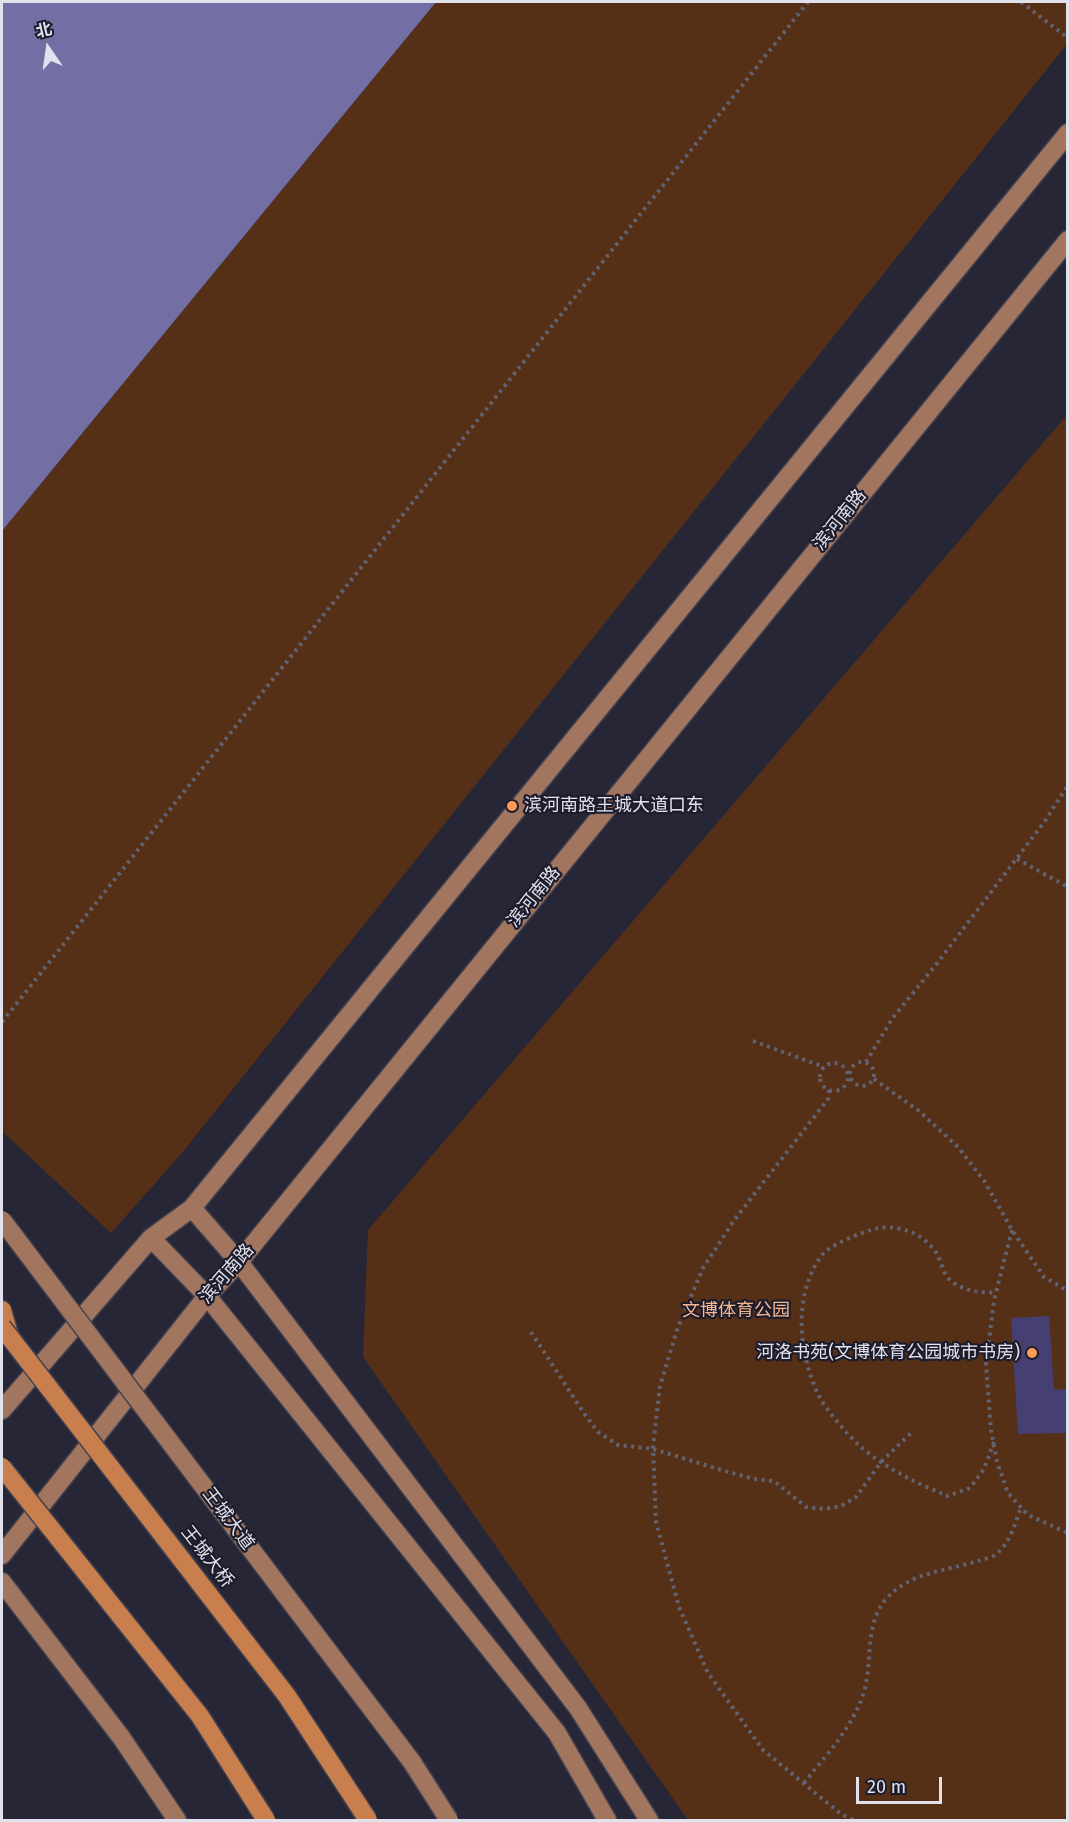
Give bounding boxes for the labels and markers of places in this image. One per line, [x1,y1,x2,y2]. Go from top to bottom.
place label: 滨河南路王城大道口东 [524,795,704,817]
marker: 滨河南路王城大道口东 [505,799,519,813]
place label: 河洛书苑(文博体育公园城市书房) [756,1342,1020,1364]
marker: 河洛书苑(文博体育公园城市书房) [1025,1346,1039,1360]

